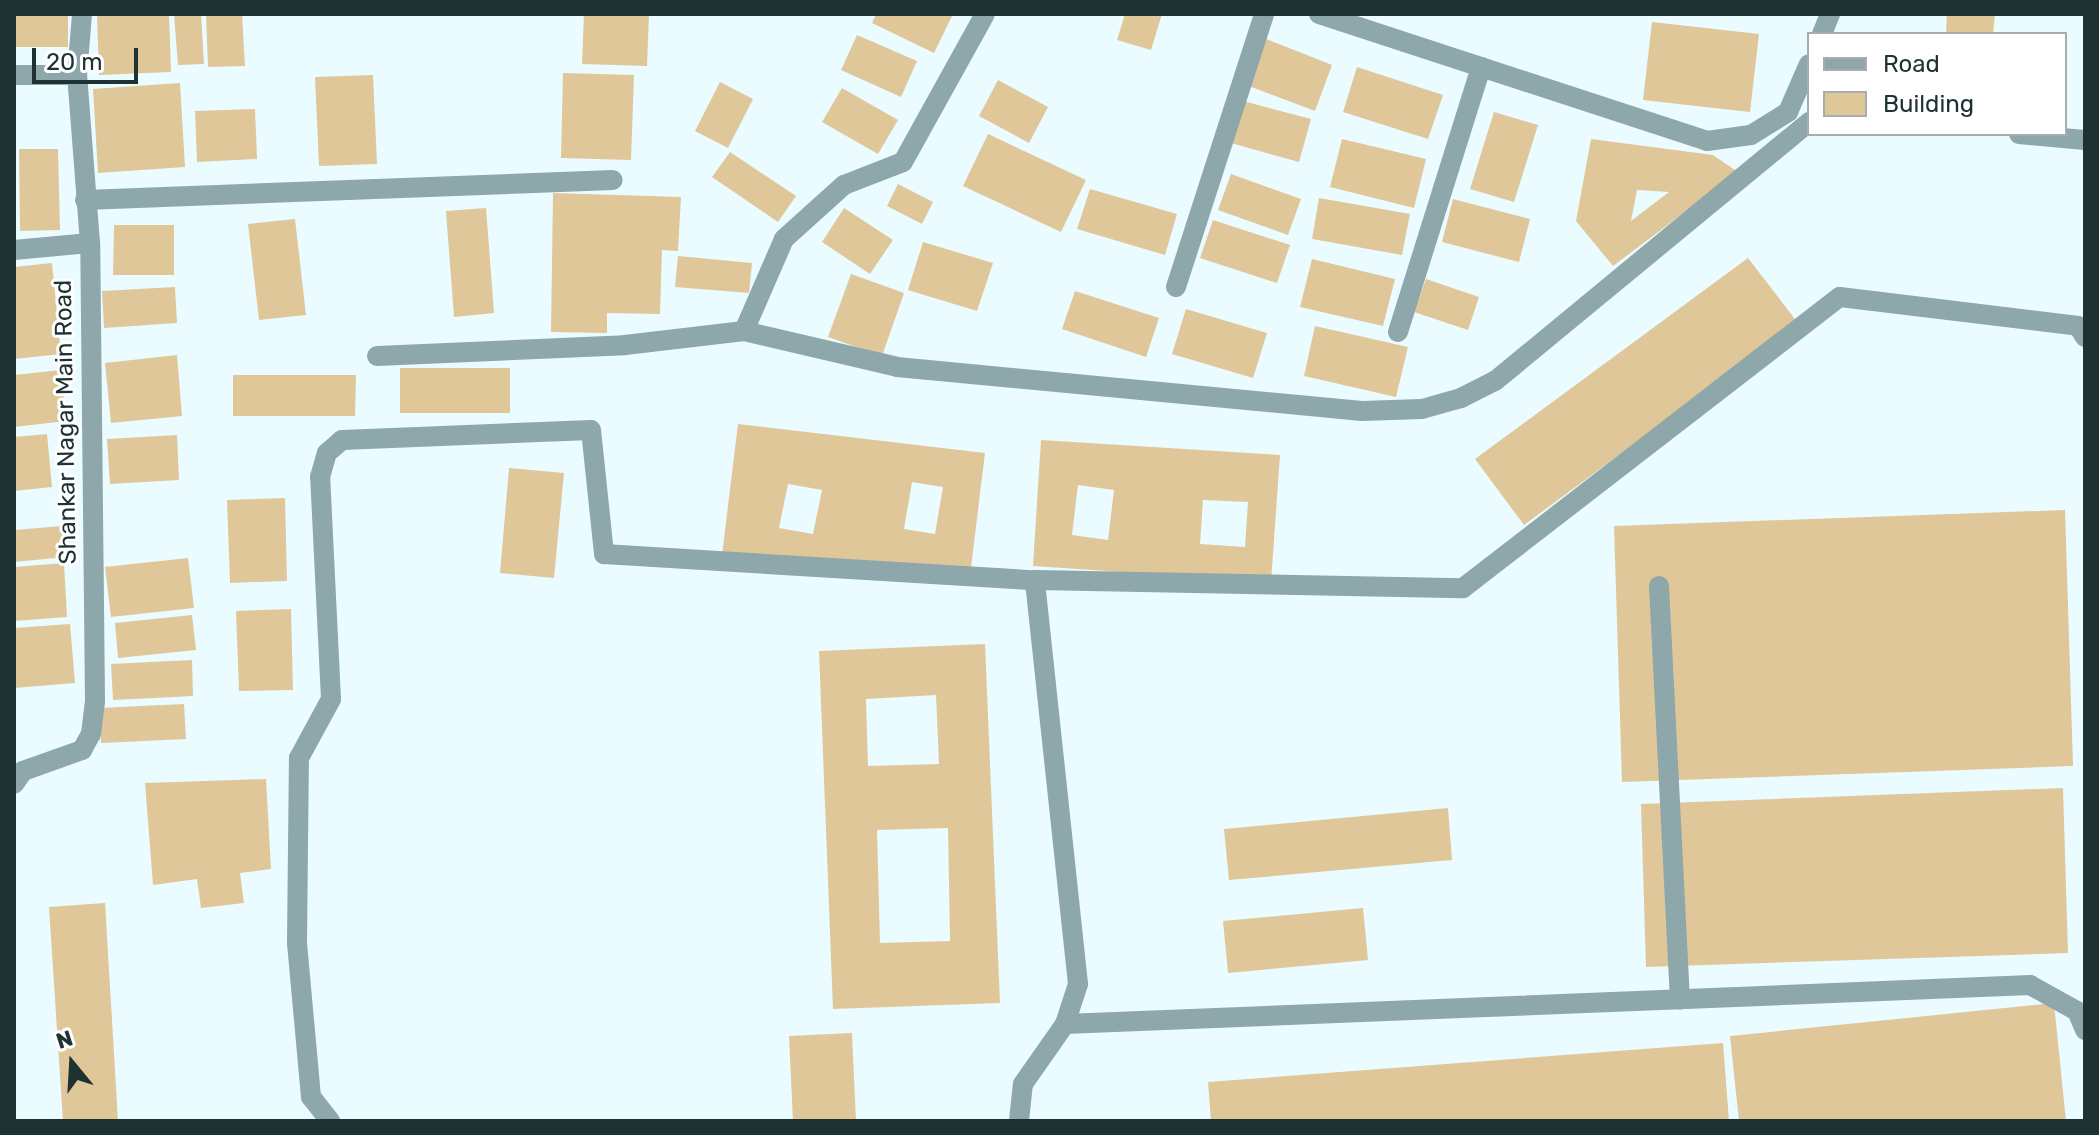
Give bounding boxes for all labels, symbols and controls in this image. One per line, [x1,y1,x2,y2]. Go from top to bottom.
scale bar [36,32,142,82]
legend [1807,32,2067,136]
text: 20 m [46,48,103,76]
text: Road [1883,50,1940,78]
text: Building [1883,90,1974,118]
street label: Shankar Nagar Main Road [49,279,83,565]
north arrow [32,1023,112,1103]
text: N [53,1024,76,1055]

